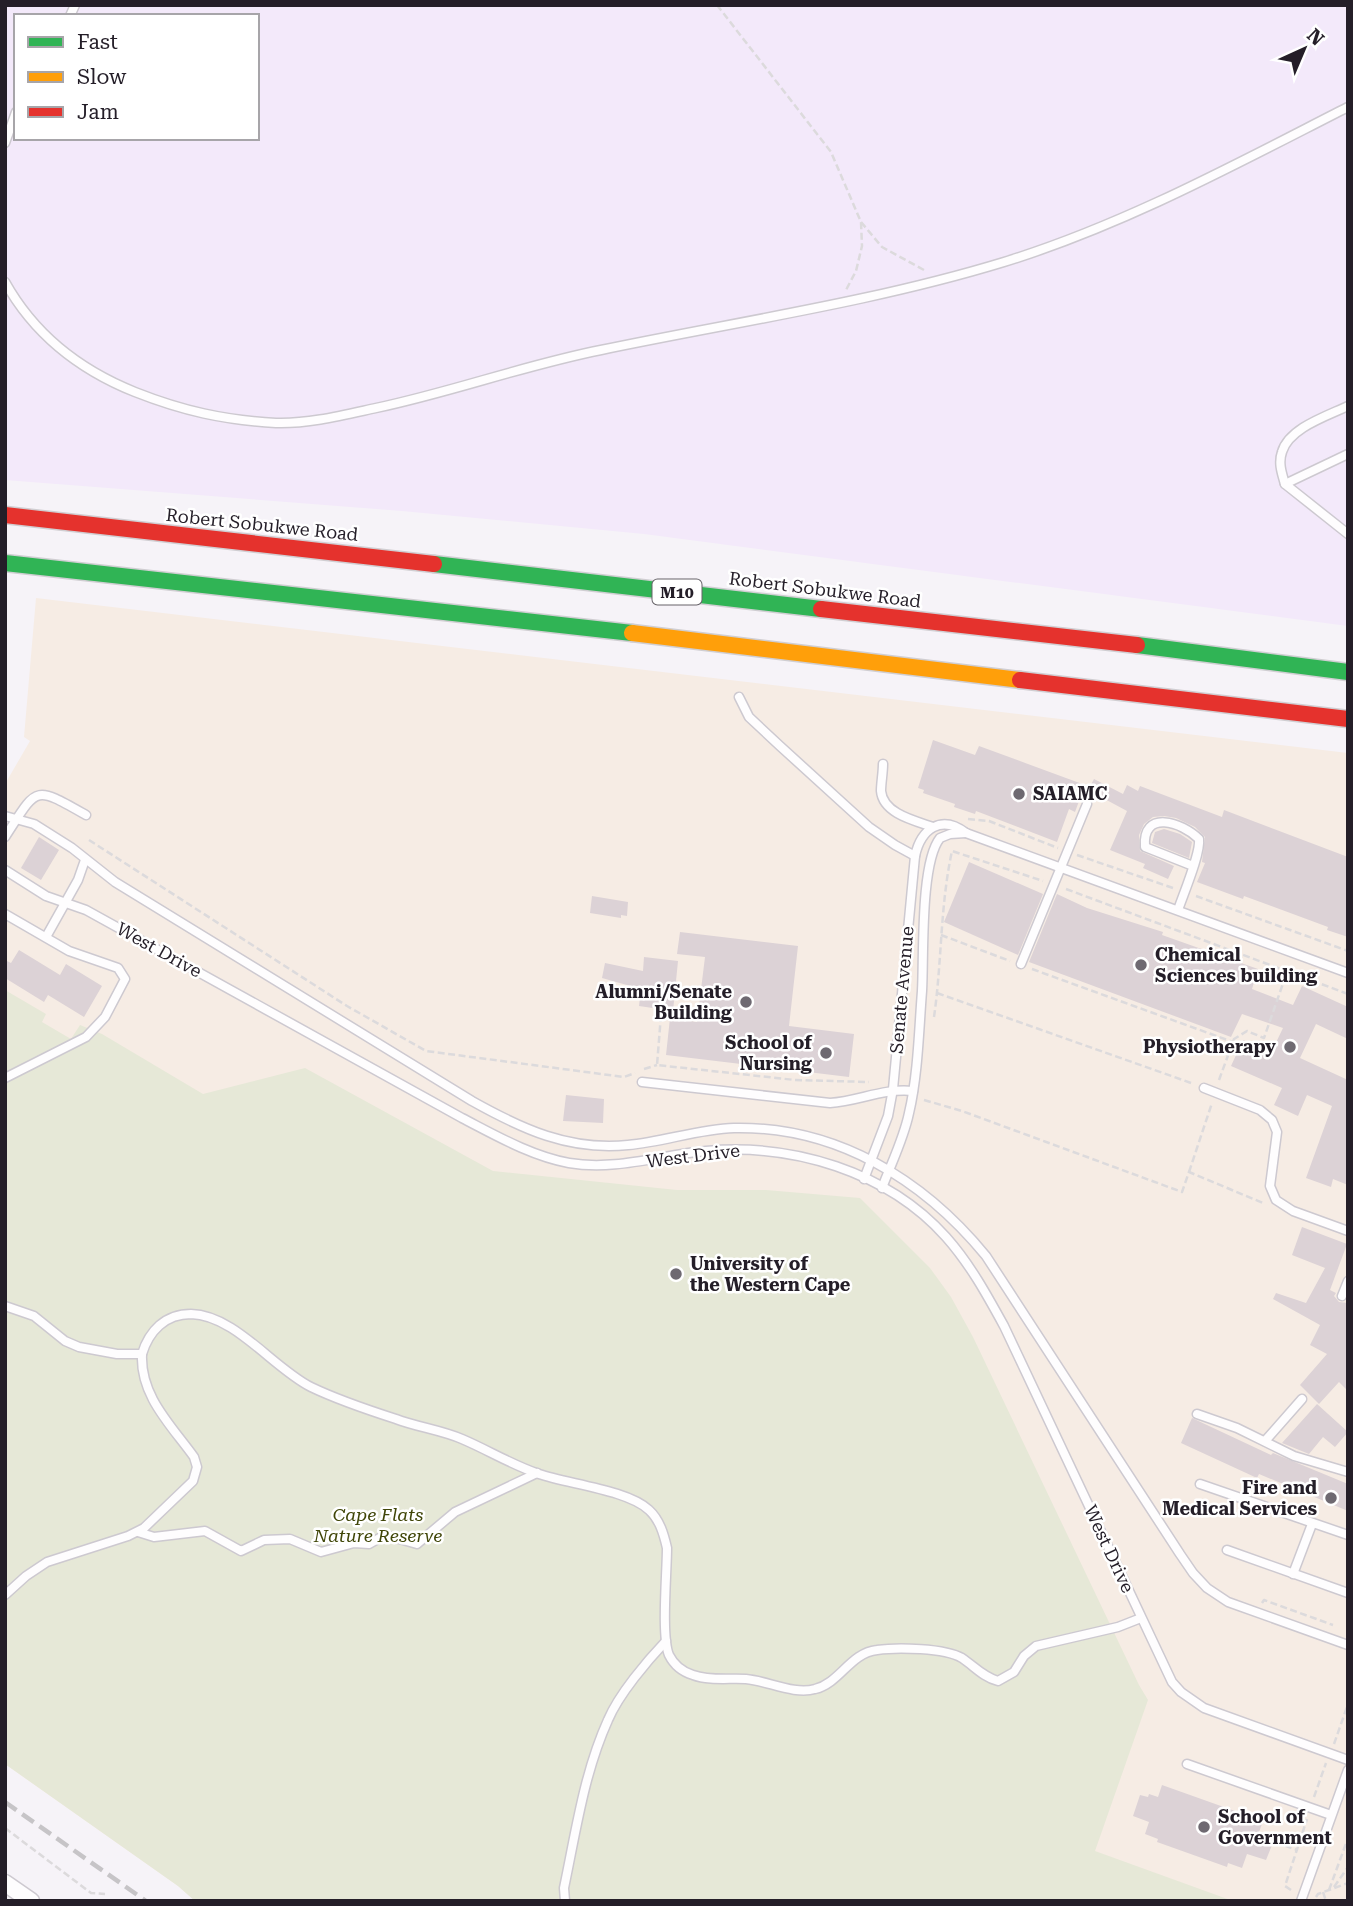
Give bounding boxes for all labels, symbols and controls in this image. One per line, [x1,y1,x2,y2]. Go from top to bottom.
legend [14,14,259,140]
north arrow [1269,14,1339,84]
text: N [1302,24,1329,51]
text: Fast [77,30,118,54]
text: Slow [77,65,127,89]
text: Jam [77,100,119,124]
street label: Robert Sobukwe Road [165,504,360,545]
street label: Robert Sobukwe Road [728,567,923,612]
road number: M10 [652,580,702,604]
place label: SAIAMC [1033,783,1108,804]
marker: SAIAMC [1011,786,1027,802]
street label: West Drive [113,918,206,982]
street label: Senate Avenue [885,925,918,1055]
place label: Chemical Sciences building [1155,944,1318,986]
marker: Chemical Sciences building [1133,957,1149,973]
place label: Alumni/Senate Building [595,981,733,1023]
marker: Alumni/Senate Building [738,994,754,1010]
place label: School of Nursing [725,1032,813,1074]
place label: Physiotherapy [1143,1036,1276,1057]
marker: Physiotherapy [1282,1039,1298,1055]
marker: School of Nursing [818,1045,834,1061]
street label: West Drive [645,1139,741,1172]
place label: University of the Western Cape [690,1253,851,1295]
marker: University of the Western Cape [668,1266,684,1282]
place label: Fire and Medical Services [1162,1477,1317,1519]
marker: Fire and Medical Services [1323,1490,1339,1506]
street label: West Drive [1080,1502,1139,1596]
park label: Cape Flats Nature Reserve [313,1504,442,1546]
place label: School of Government [1218,1806,1332,1848]
marker: School of Government [1196,1819,1212,1835]

